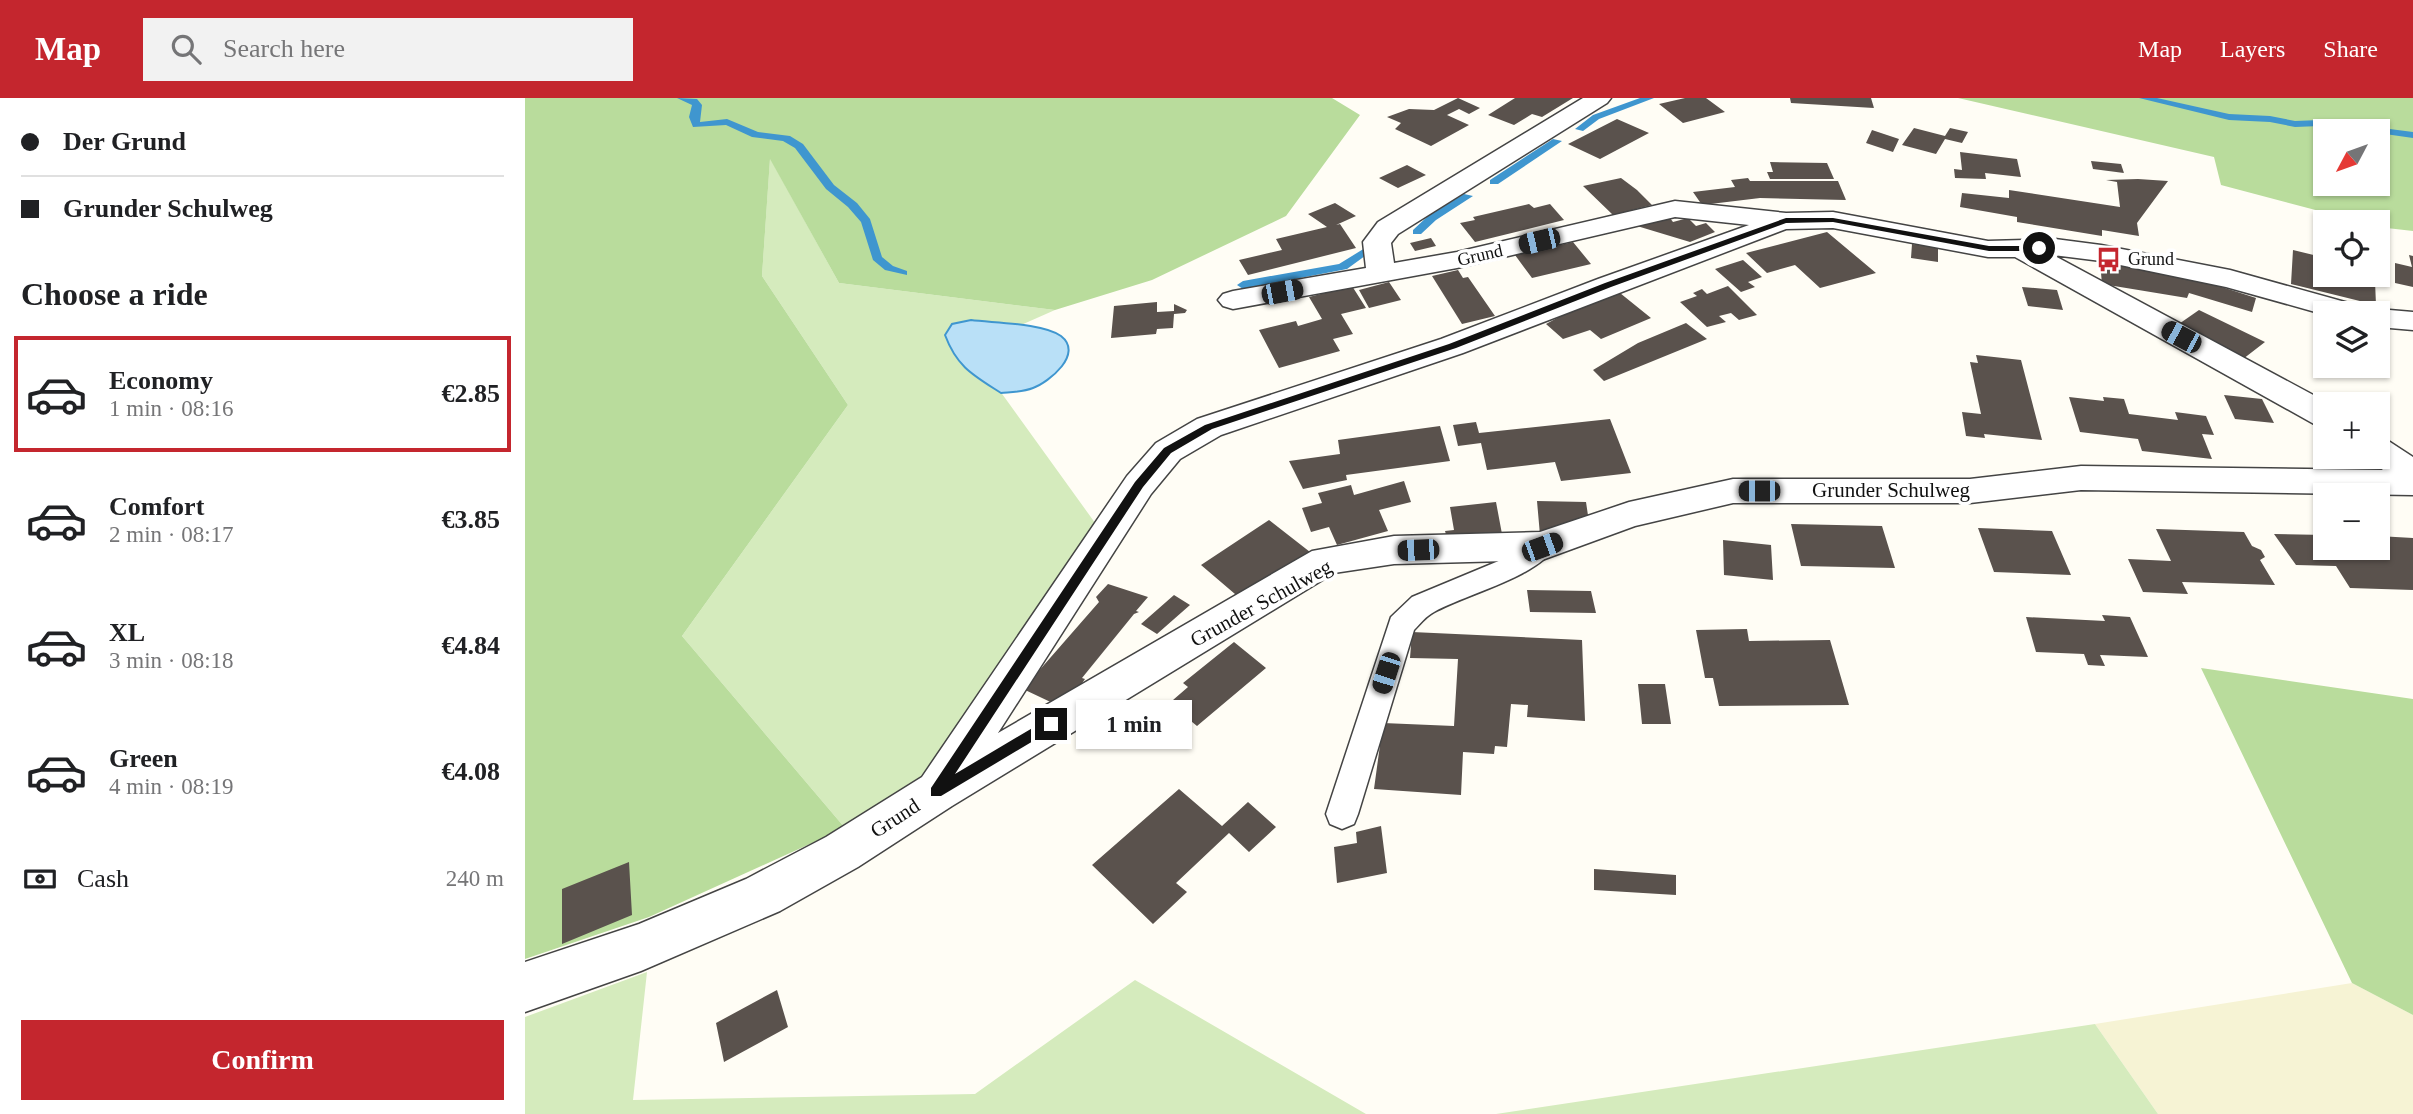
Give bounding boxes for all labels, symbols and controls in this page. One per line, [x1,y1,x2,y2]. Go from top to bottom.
search box [143,18,633,81]
icon: search [167,30,205,68]
text: Map [35,31,101,67]
text: Search here [223,34,345,63]
text: Map [2138,36,2182,62]
text: Layers [2220,36,2285,62]
text: Share [2323,36,2378,62]
north arrow [2313,119,2391,196]
map controls [2313,119,2390,560]
text: Der Grund [63,127,186,156]
text: Grunder Schulweg [63,194,273,223]
button: locate [2313,210,2390,287]
car [1517,226,1562,256]
route start [2023,232,2055,264]
street label: Grund [1455,240,1505,270]
bus stop icon: Grund [2094,245,2122,273]
place label: Grund [2128,249,2174,269]
text: Choose a ride [21,276,208,312]
car [1260,278,1305,306]
button: layers [2313,301,2390,378]
car [2158,318,2205,356]
icon: car [25,363,88,426]
text: Economy [109,366,213,395]
text: €2.85 [442,379,500,408]
button: + [2313,392,2390,469]
text: 1 min · 08:16 [109,396,234,421]
street label: Grunder Schulweg [1812,478,1971,502]
car [1739,481,1781,502]
button: − [2313,483,2390,560]
icon: car [25,489,88,552]
text: Comfort [109,492,204,521]
text: €3.85 [442,505,500,534]
text: 2 min · 08:17 [109,522,234,547]
car [1519,530,1566,564]
car [1397,539,1440,561]
street label: Grunder Schulweg [1186,554,1336,652]
icon: car [25,615,88,678]
text: XL [109,618,145,647]
text: €4.84 [442,631,500,660]
text: 3 min · 08:18 [109,648,234,673]
car [1370,650,1403,696]
callout: 1 min [1075,700,1191,748]
route end [1035,708,1067,740]
text: 1 min [1106,712,1162,737]
icon: car [25,741,88,804]
text: Green [109,744,178,773]
text: €4.08 [442,757,500,786]
text: 4 min · 08:19 [109,774,234,799]
street label: Grund [866,793,924,843]
icon: cash [21,860,59,898]
text: Cash [77,864,129,893]
text: 240 m [446,866,504,891]
button: Confirm [21,1020,504,1100]

